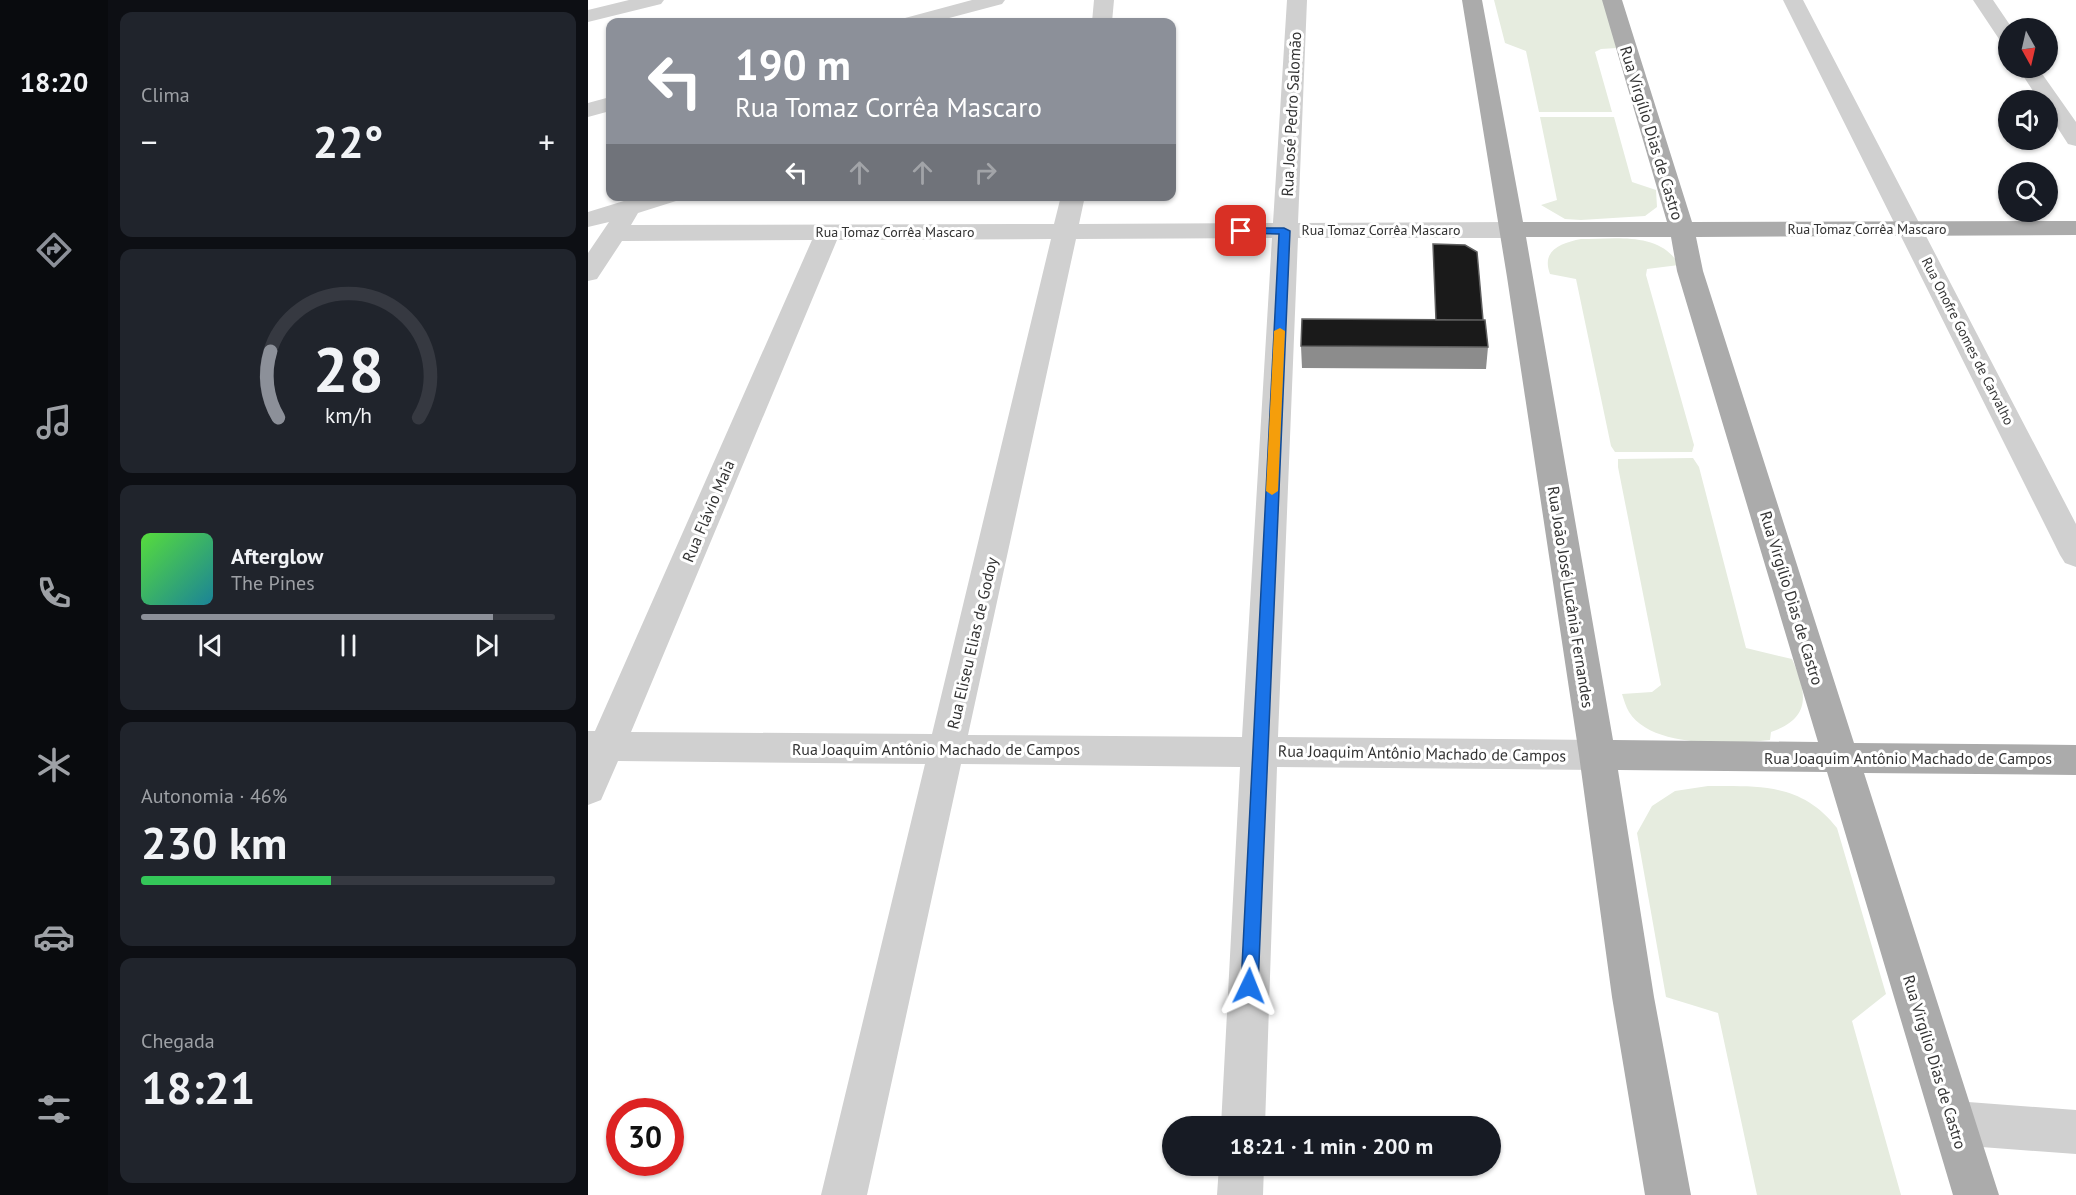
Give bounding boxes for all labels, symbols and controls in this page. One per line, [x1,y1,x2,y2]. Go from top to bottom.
north arrow [1998,18,2058,78]
map controls [1998,18,2058,222]
street label: Rua José Pedro Salomão [1277,31,1305,197]
text: 190 m [735,37,851,92]
icon: left [636,42,714,120]
street label: Rua Virgílio Dias de Castro [1616,44,1688,222]
text: 18:20 [20,65,88,99]
text: Clima [141,82,190,108]
text: Rua Tomaz Corrêa Mascaro [735,90,1042,124]
button: sound [1998,90,2058,150]
text: 22° [313,112,383,170]
text: − [141,120,158,163]
text: + [538,120,555,163]
icon: left [780,156,813,189]
icon: ahead [843,156,876,189]
icon: ahead [906,156,939,189]
icon: right [969,156,1002,189]
button: search [1998,162,2058,222]
pin [1215,205,1266,256]
icon: arrive [1224,214,1257,247]
street label: Rua Tomaz Corrêa Mascaro [1787,220,1947,238]
street label: Rua Tomaz Corrêa Mascaro [1301,221,1461,239]
street label: Rua Tomaz Corrêa Mascaro [815,223,975,241]
icon: directions [33,229,75,271]
street label: Rua Onofre Gomes de Carvalho [1918,254,2018,428]
text: 28 [313,328,383,409]
icon: music [33,401,75,443]
text: km/h [324,401,371,429]
street label: Rua Flávio Maia [678,457,738,565]
street label: Rua João José Lucânia Fernandes [1544,485,1598,710]
street label: Rua Virgílio Dias de Castro [1756,509,1828,687]
text: Afterglow [231,542,323,570]
street label: Rua Eliseu Elias de Godoy [942,555,1002,731]
text: The Pines [231,570,315,596]
icon: phone [33,572,75,614]
icon: previous [194,629,227,662]
icon: pause [332,629,365,662]
icon: next [470,629,503,662]
street label: Rua Joaquim Antônio Machado de Campos [792,739,1080,759]
street label: Rua Joaquim Antônio Machado de Campos [1278,740,1566,766]
icon: climate [33,744,75,786]
street label: Rua Joaquim Antônio Machado de Campos [1764,748,2052,768]
text: Autonomia · 46% [141,783,287,809]
text: 230 km [141,813,287,871]
icon: car [33,916,75,958]
position arrow [1217,954,1281,1018]
street label: Rua Virgílio Dias de Castro [1899,973,1971,1151]
text: Chegada [141,1028,215,1054]
text: 18:21 [141,1058,255,1116]
icon: filters [33,1088,75,1130]
speed limit sign: 30 [606,1098,684,1176]
text: 18:21 · 1 min · 200 m [1230,1132,1433,1160]

